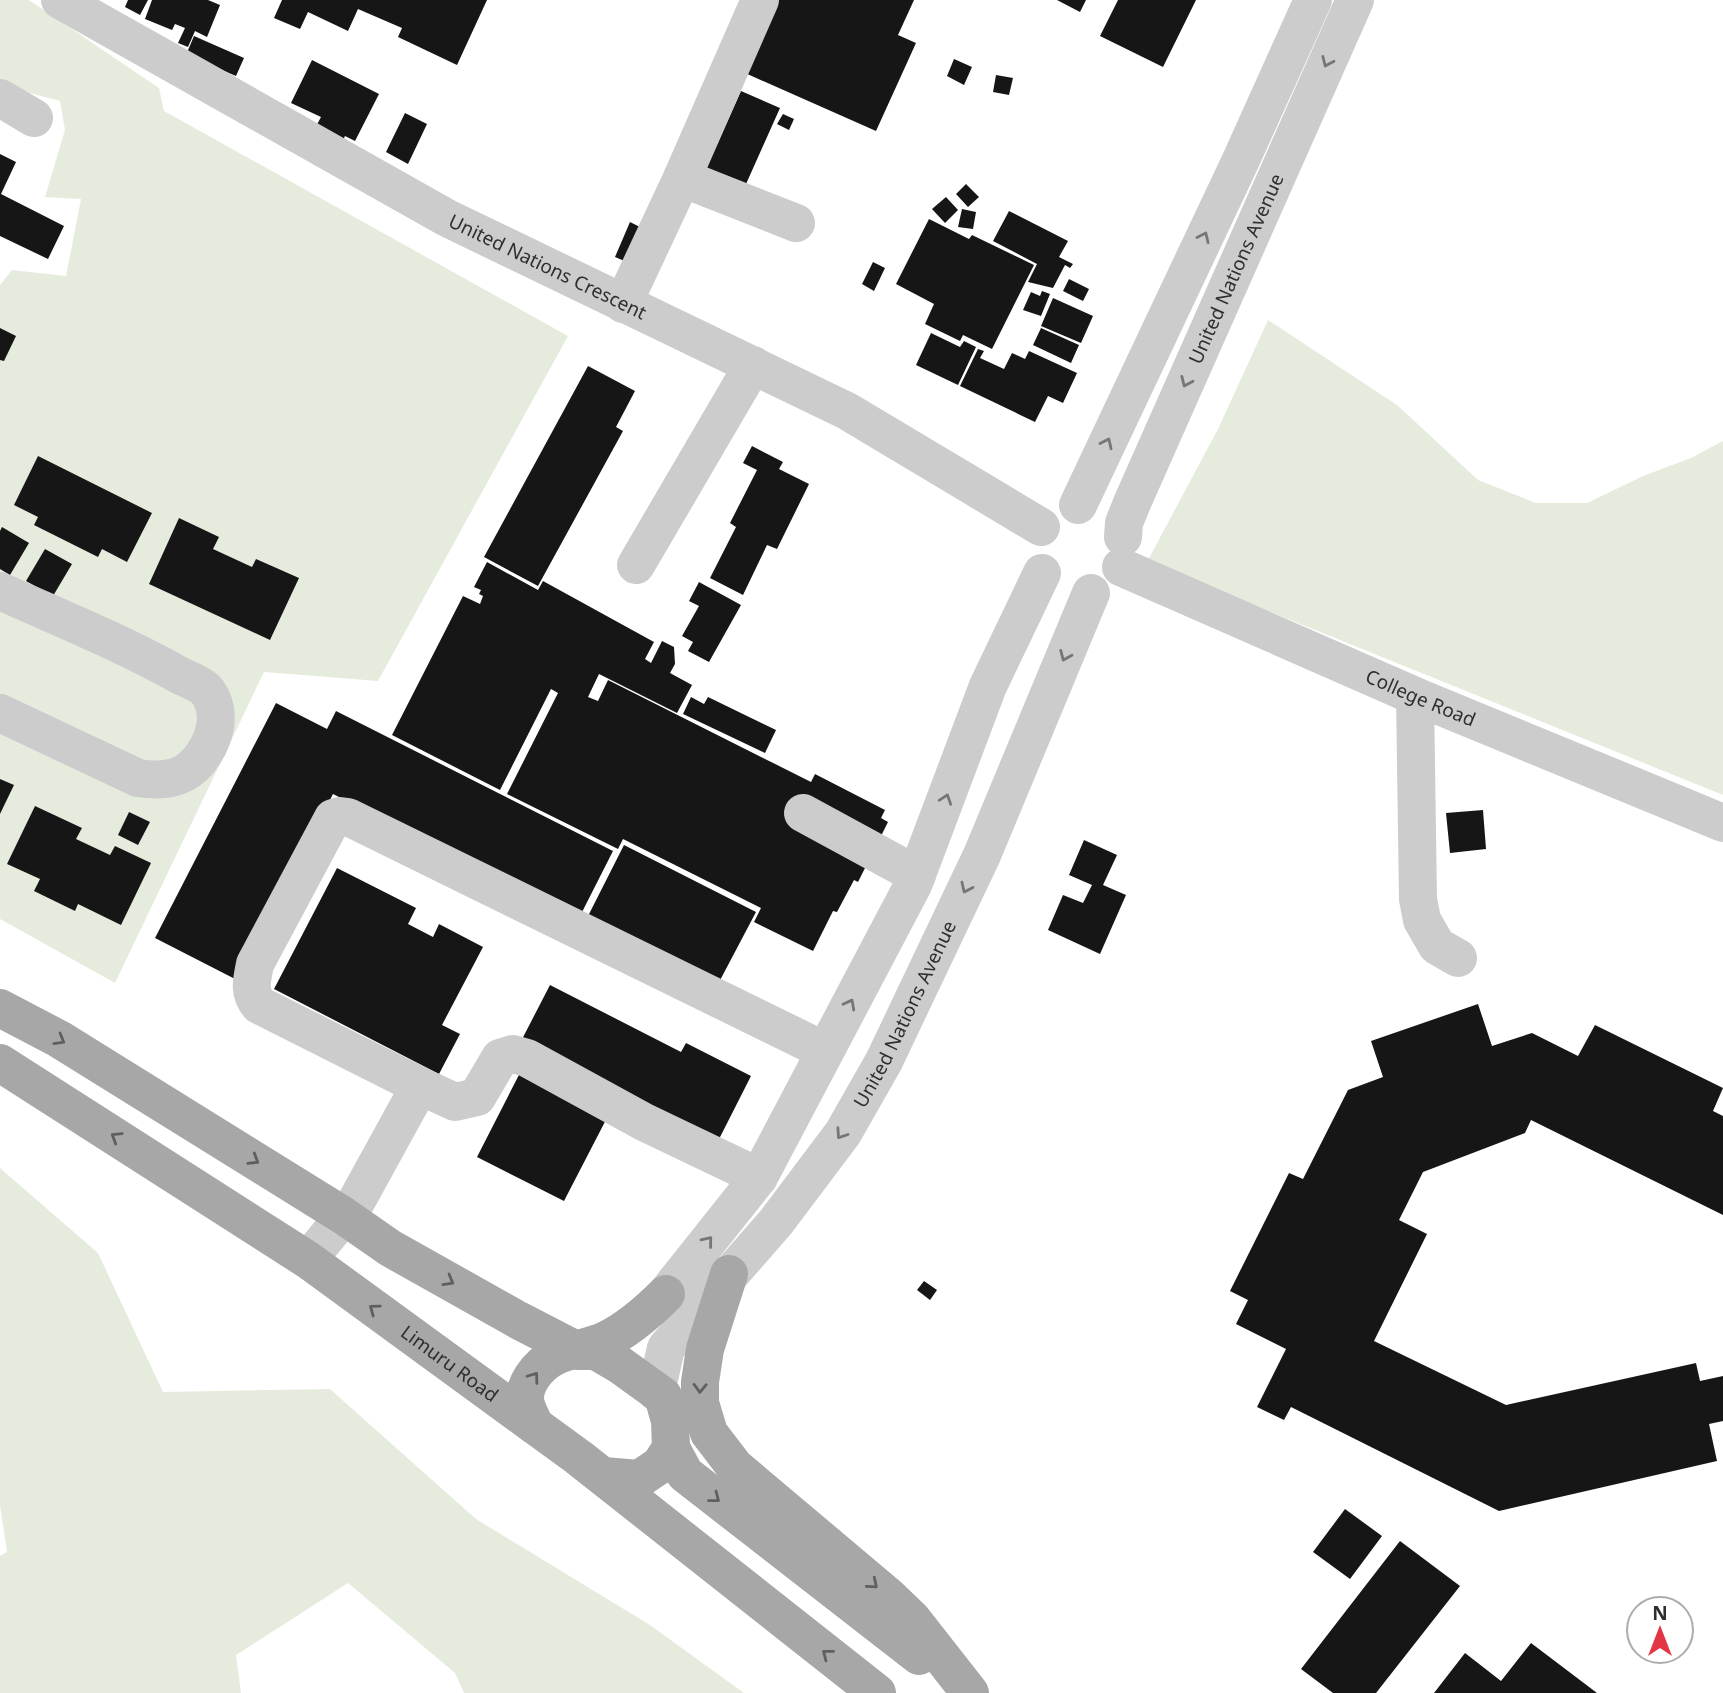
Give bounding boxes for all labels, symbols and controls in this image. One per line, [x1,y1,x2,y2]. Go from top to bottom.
one-way arrow [1321,55,1335,67]
street label: United Nations Avenue [1182,169,1290,368]
street label: United Nations Crescent [444,208,651,325]
one-way arrow [1196,232,1210,244]
one-way arrow [1180,375,1194,387]
one-way arrow [1099,438,1113,450]
one-way arrow [1059,649,1073,661]
street label: College Road [1362,663,1480,733]
one-way arrow [937,793,952,805]
one-way arrow [960,881,974,893]
street label: United Nations Avenue [847,916,962,1112]
one-way arrow [841,999,855,1012]
one-way arrow [53,1032,65,1045]
one-way arrow [837,1126,849,1139]
one-way arrow [111,1132,124,1145]
one-way arrow [246,1152,259,1165]
one-way arrow [700,1236,713,1248]
one-way arrow [442,1273,455,1286]
one-way arrow [369,1304,382,1317]
street label: Limuru Road [396,1319,504,1408]
one-way arrow [526,1372,539,1384]
one-way arrow [693,1382,708,1393]
one-way arrow [708,1489,720,1502]
one-way arrow [866,1575,878,1588]
north arrow [1625,1595,1695,1665]
text: N [1652,1600,1668,1626]
one-way arrow [822,1649,835,1662]

